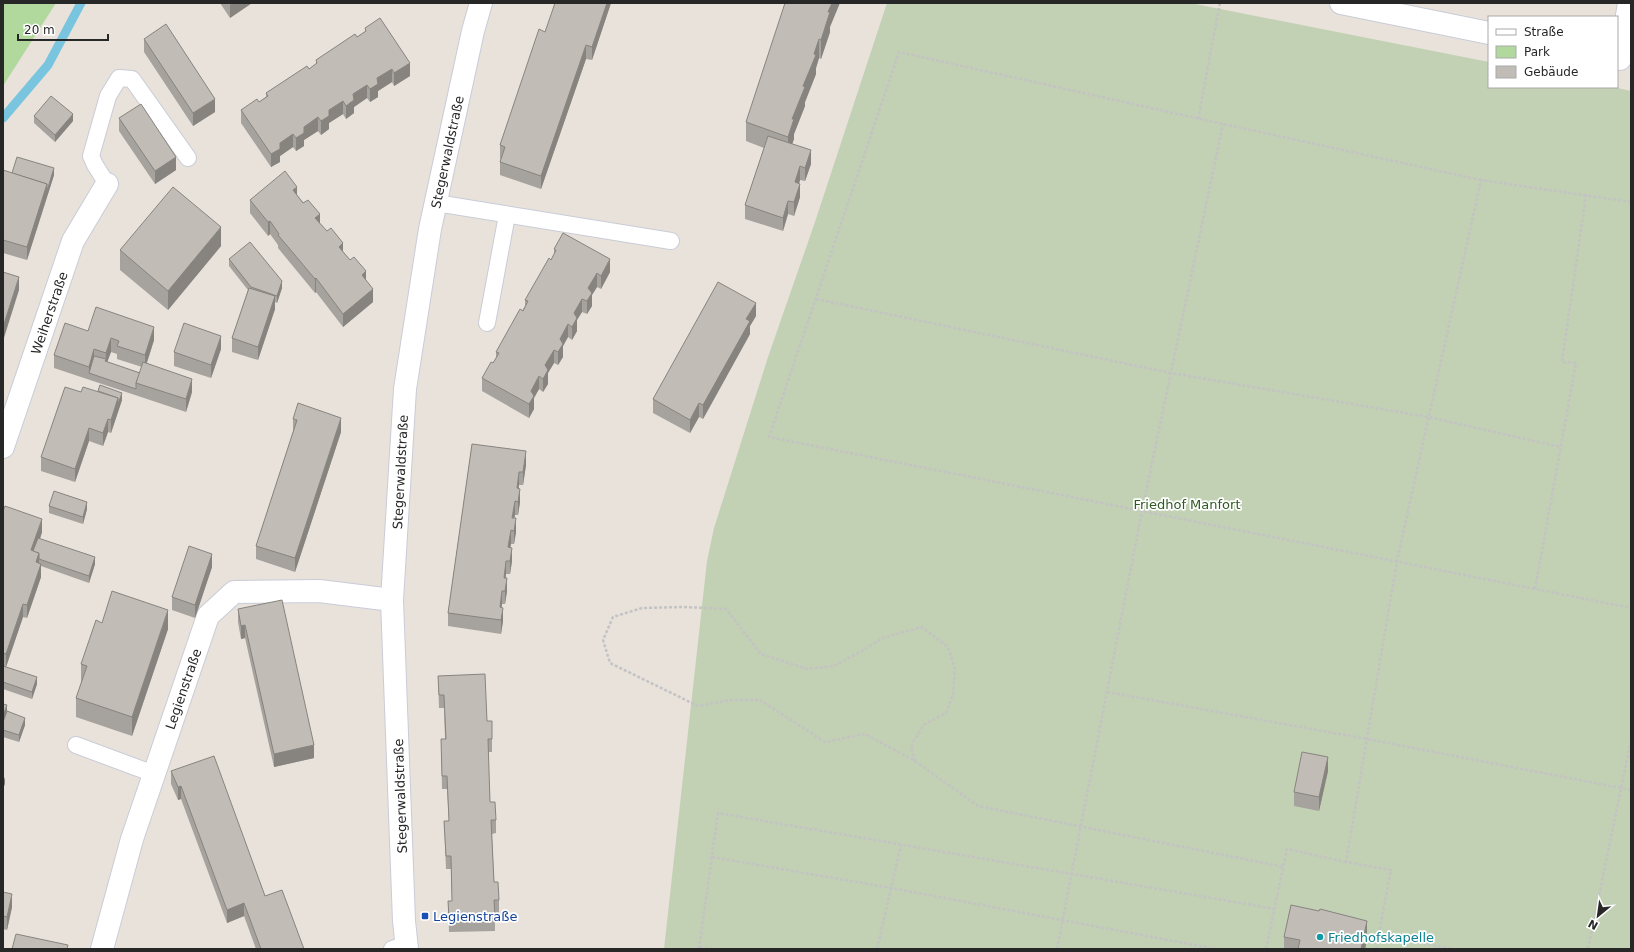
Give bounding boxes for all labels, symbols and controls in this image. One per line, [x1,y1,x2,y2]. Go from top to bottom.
scale bar [18,16,108,42]
legend [1488,16,1618,88]
text: 20 m [24,23,55,37]
text: Straße [1524,25,1564,39]
text: Park [1524,45,1550,59]
text: Gebäude [1524,65,1578,79]
street label: Stegerwaldstraße [428,94,467,210]
street label: Weiherstraße [28,270,71,357]
street label: Stegerwaldstraße [390,414,411,530]
park label: Friedhof Manfort [1133,497,1241,512]
street label: Legienstraße [163,647,204,732]
street label: Stegerwaldstraße [391,738,410,854]
north arrow [1578,896,1618,936]
place label: Legienstraße [433,909,517,924]
marker: Legienstraße [420,911,430,921]
text: N [1586,916,1601,932]
place label: Friedhofskapelle [1328,930,1434,945]
marker: Friedhofskapelle [1315,932,1325,942]

